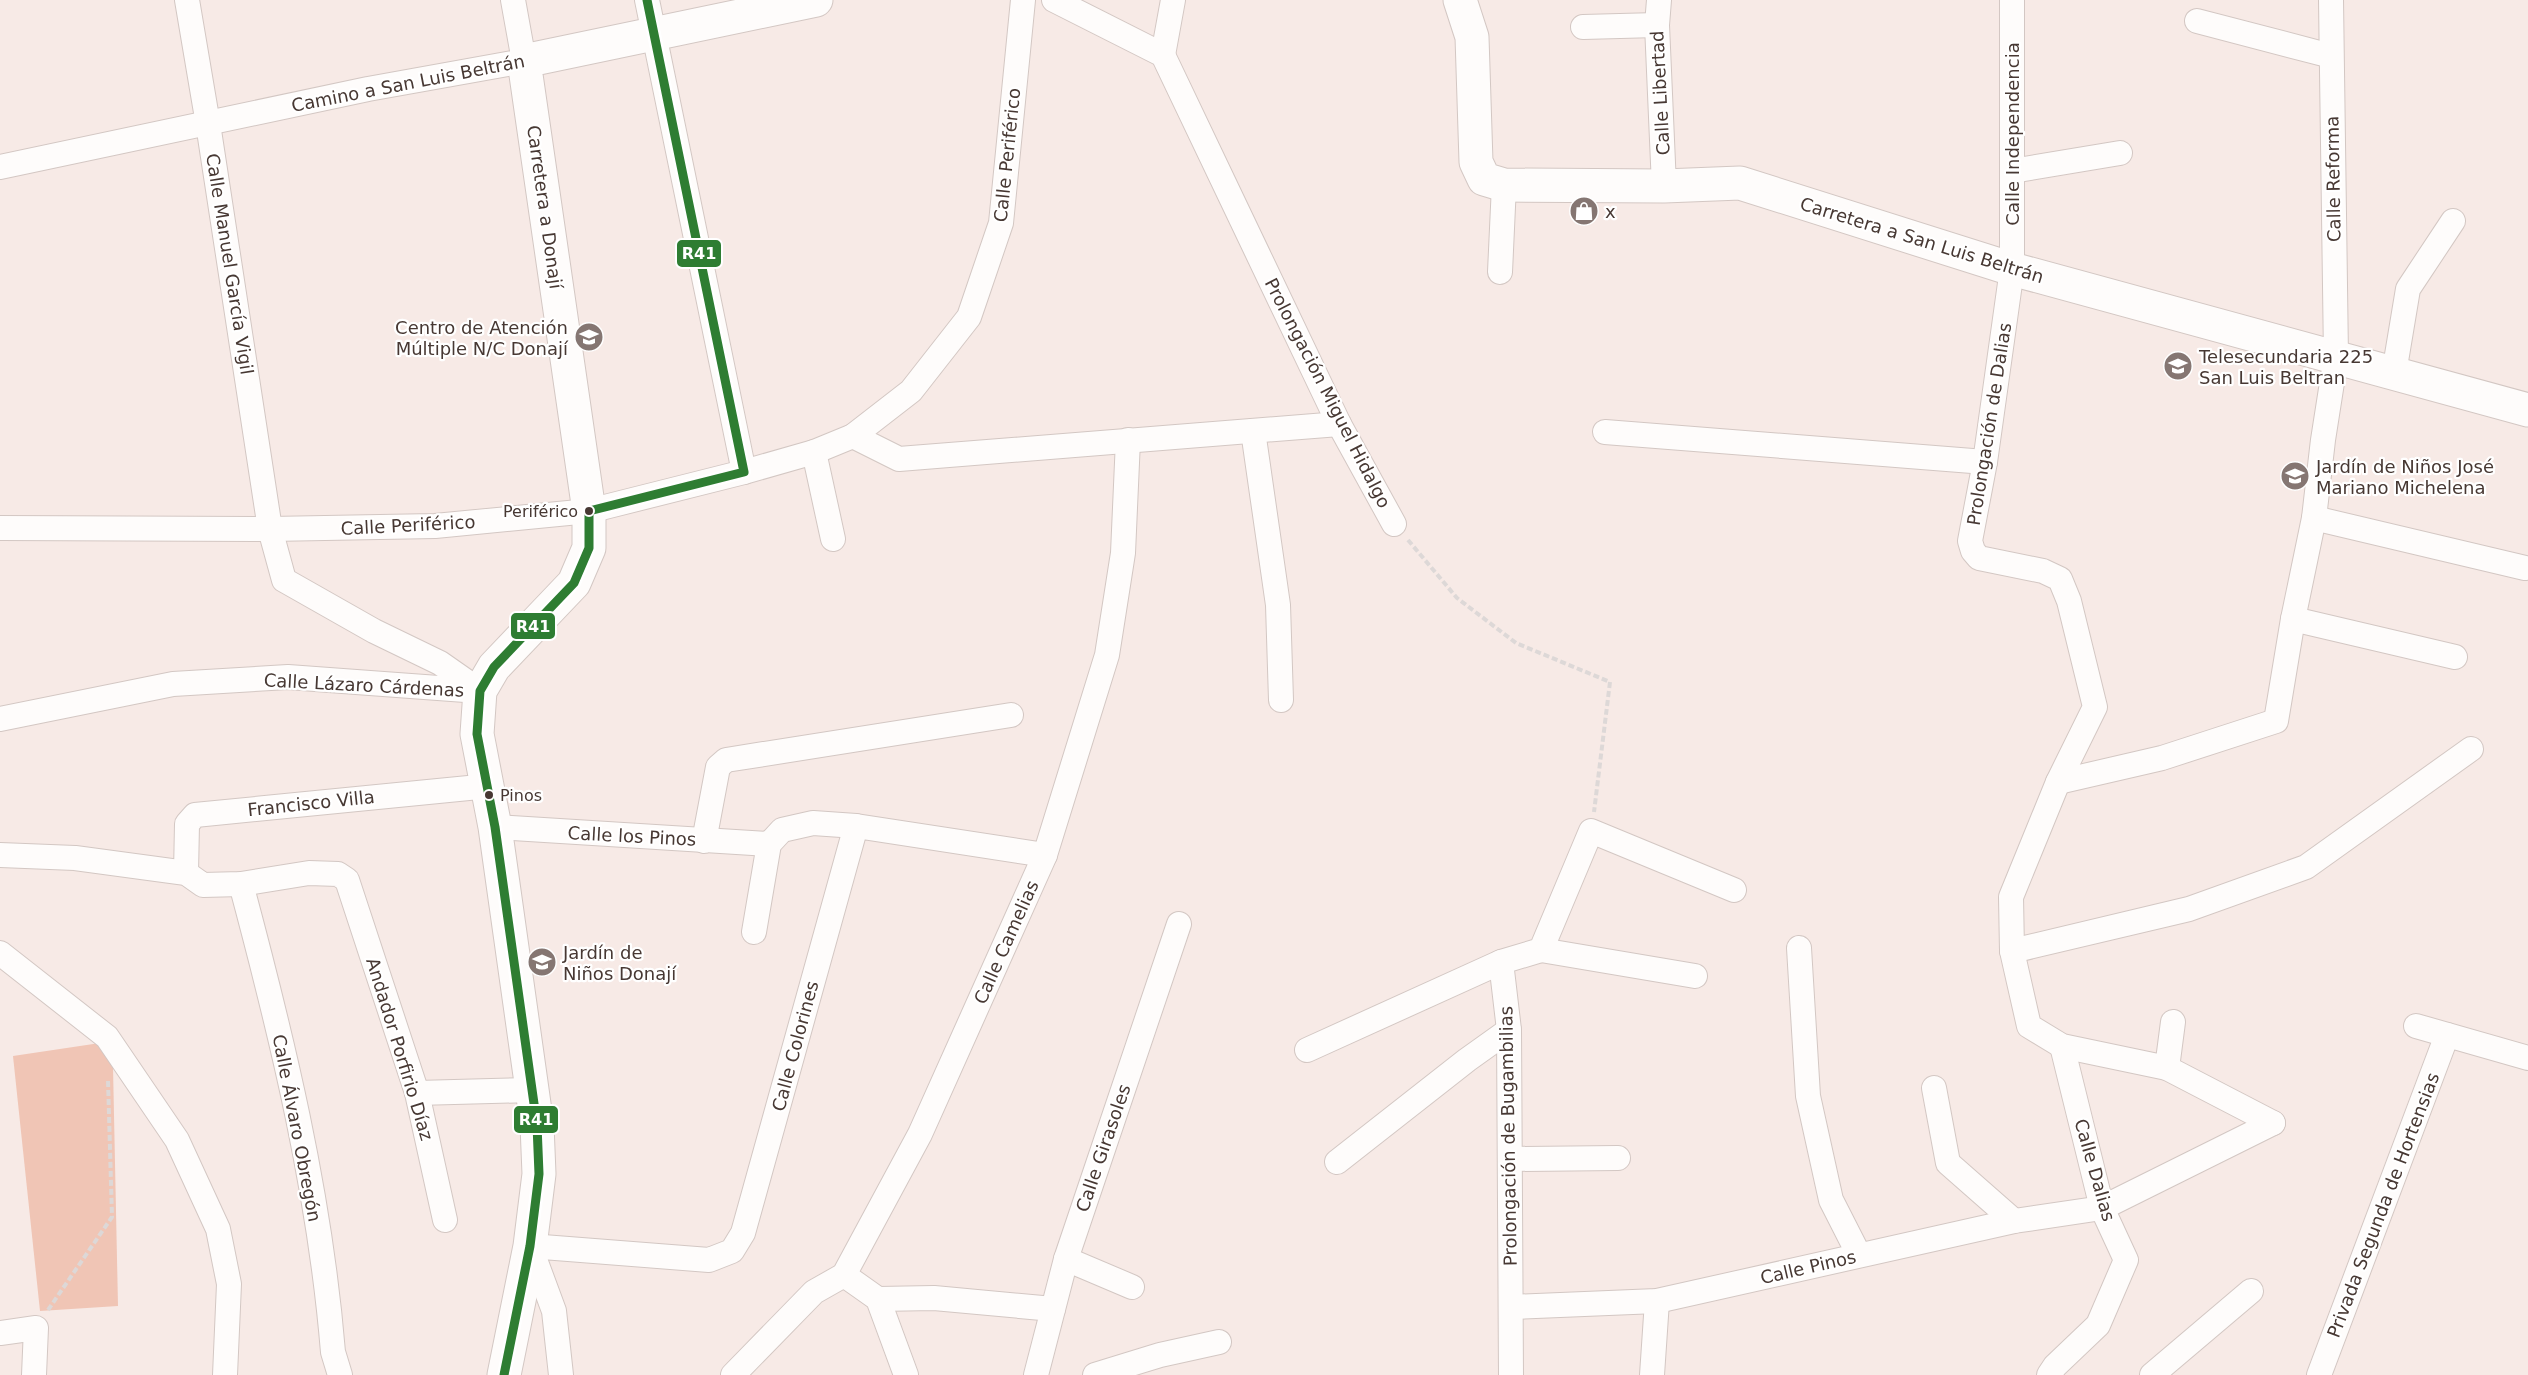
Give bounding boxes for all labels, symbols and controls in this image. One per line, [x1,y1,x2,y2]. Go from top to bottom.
street label: Calle Libertad [1646,30,1674,156]
street label: Calle Independencia [2002,42,2023,226]
street label: Camino a San Luis Beltrán [290,50,526,116]
street label: Calle Periférico [990,87,1024,223]
street label: Calle Reforma [2321,116,2345,242]
street label: Carretera a Donají [523,124,567,291]
street label: Calle Manuel García Vigil [202,152,258,376]
street label: Carretera a San Luis Beltrán [1798,193,2046,287]
shop icon: x [1568,195,1600,227]
place label: x [1605,201,1616,222]
line badge: R41 [676,239,722,268]
text: R41 [682,244,716,263]
street label: Prolongación Miguel Hidalgo [1261,275,1395,511]
place label: Centro de Atención Múltiple N/C Donají [395,317,569,359]
school or university icon: Centro de Atención Múltiple N/C Donají [573,321,605,353]
street label: Prolongación de Dalias [1963,321,2015,527]
place label: Telesecundaria 225 San Luis Beltran [2198,346,2373,388]
school or university icon: Telesecundaria 225 San Luis Beltran [2162,350,2194,382]
place label: Jardín de Niños José Mariano Michelena [2315,456,2494,498]
school or university icon: Jardín de Niños José Mariano Michelena [2279,460,2311,492]
place label: Periférico [503,502,578,521]
marker: Periférico [583,505,595,517]
street label: Calle Periférico [340,511,476,539]
line badge: R41 [510,612,556,640]
text: R41 [516,617,550,636]
street label: Calle Lázaro Cárdenas [263,669,465,701]
street label: Francisco Villa [246,786,376,820]
place label: Pinos [500,786,542,805]
marker: Pinos [483,789,495,801]
street label: Calle los Pinos [567,822,697,850]
street label: Calle Camelias [969,877,1043,1007]
place label: Jardín de Niños Donají [562,942,677,984]
school or university icon: Jardín de Niños Donají [526,946,558,978]
street label: Andador Porfirio Díaz [362,955,438,1143]
street label: Calle Colorines [767,978,823,1114]
street label: Prolongación de Bugambilias [1495,1006,1521,1266]
street label: Calle Álvaro Obregón [269,1032,325,1224]
street label: Privada Segunda de Hortensias [2323,1070,2443,1340]
street label: Calle Girasoles [1071,1081,1135,1215]
line badge: R41 [513,1105,559,1134]
text: R41 [519,1110,553,1129]
street label: Calle Dalias [2070,1116,2120,1224]
street label: Calle Pinos [1758,1246,1858,1288]

